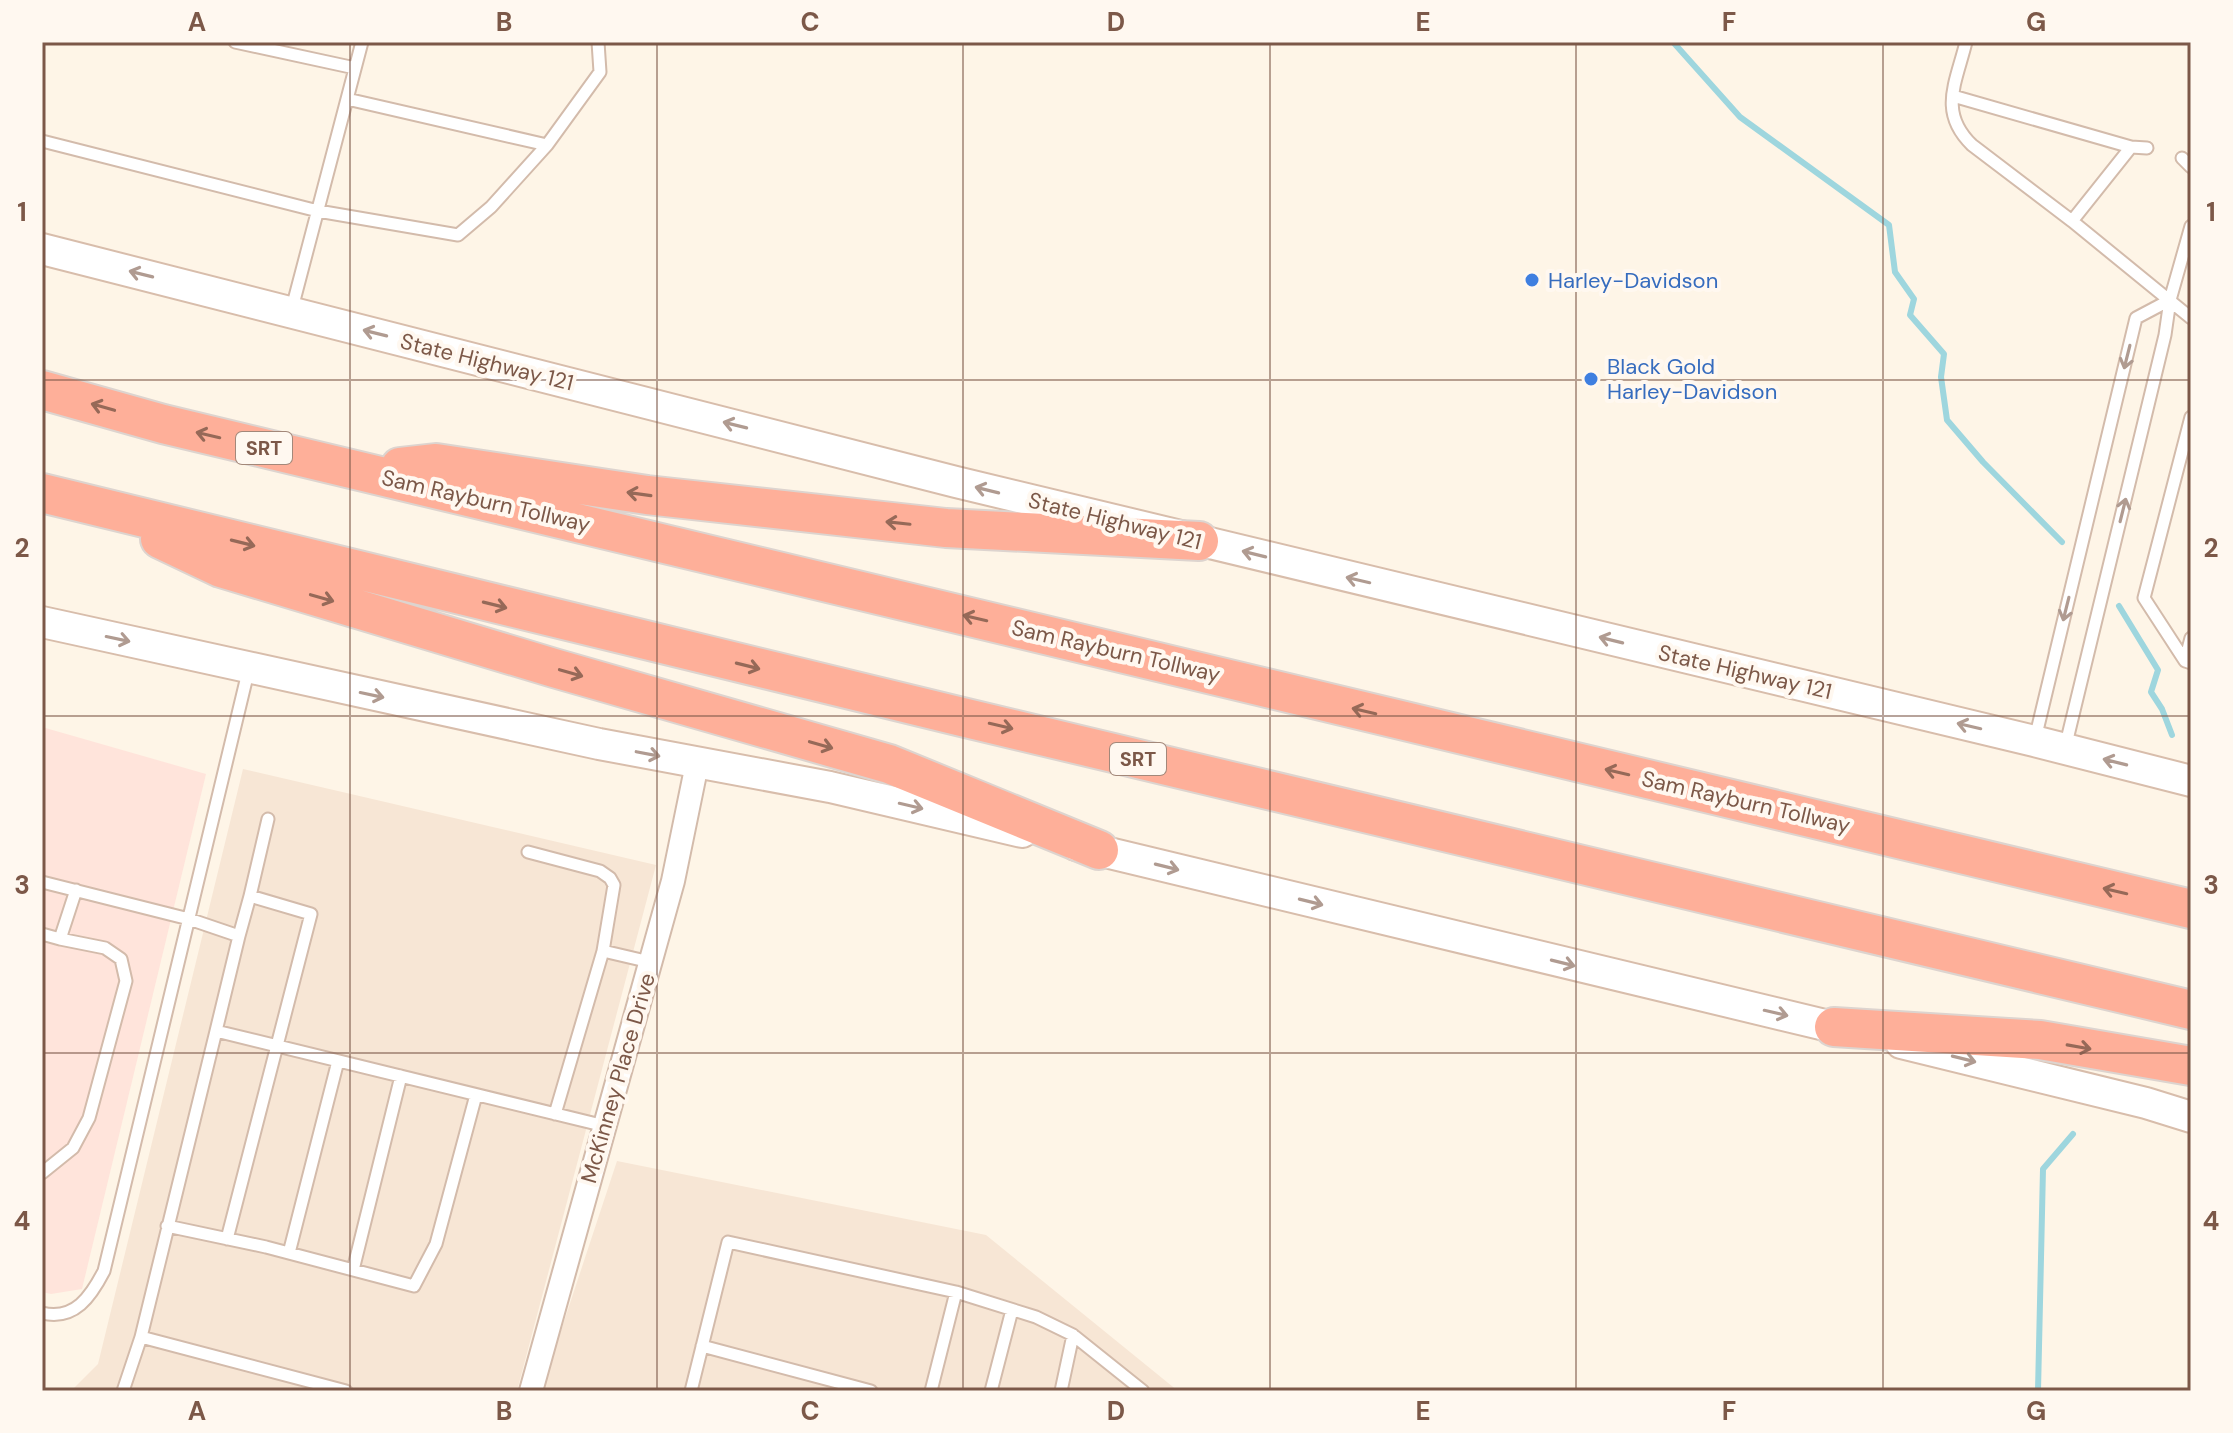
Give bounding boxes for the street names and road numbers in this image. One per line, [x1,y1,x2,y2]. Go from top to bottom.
street label: State Highway 121 [397,326,577,398]
road number: SRT [236,432,292,464]
street label: Sam Rayburn Tollway [379,463,593,539]
street label: State Highway 121 [1025,485,1205,557]
street label: Sam Rayburn Tollway [1009,613,1223,689]
street label: State Highway 121 [1655,638,1835,706]
road number: SRT [1110,743,1166,775]
street label: Sam Rayburn Tollway [1639,764,1853,840]
street label: McKinney Place Drive [574,970,662,1186]

